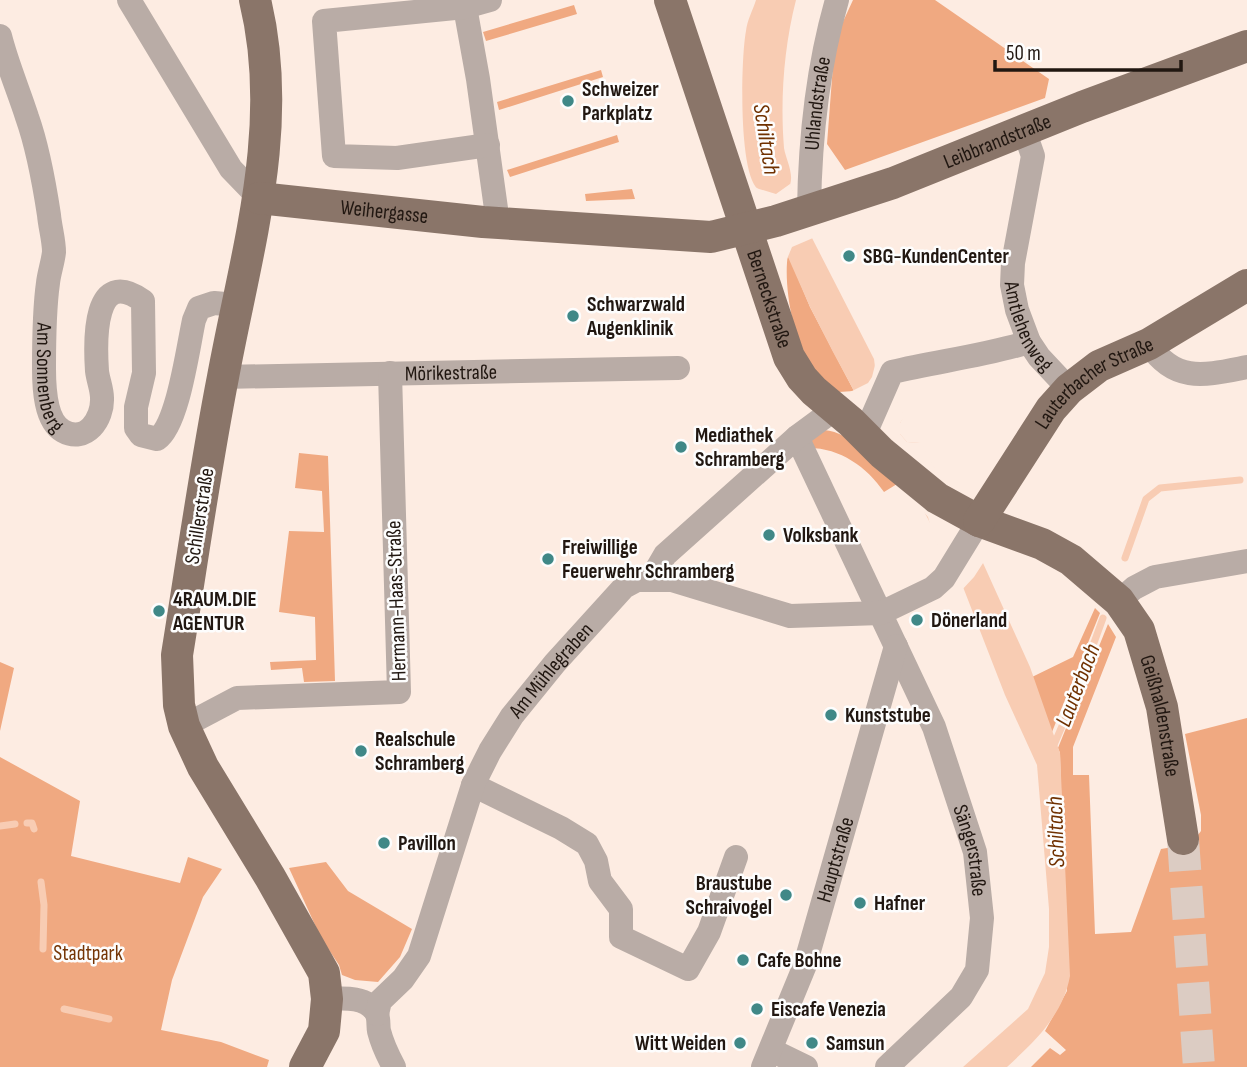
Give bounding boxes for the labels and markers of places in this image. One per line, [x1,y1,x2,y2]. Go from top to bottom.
place label: Schweizer Parkplatz [582,77,659,126]
marker: Schweizer Parkplatz [560,93,576,109]
place label: SBG-KundenCenter [863,244,1009,269]
marker: SBG-KundenCenter [841,248,857,264]
place label: Schwarzwald Augenklinik [586,292,685,341]
marker: Schwarzwald Augenklinik [565,308,581,324]
place label: Mediathek Schramberg [695,423,785,472]
marker: Mediathek Schramberg [673,439,689,455]
place label: Volksbank [783,523,859,548]
marker: Volksbank [761,527,777,543]
place label: Freiwillige Feuerwehr Schramberg [562,535,734,584]
marker: Freiwillige Feuerwehr Schramberg [540,551,556,567]
place label: 4RAUM.DIE AGENTUR [172,587,257,636]
marker: 4RAUM.DIE AGENTUR [151,603,167,619]
place label: Dönerland [931,608,1007,633]
marker: Dönerland [909,612,925,628]
place label: Kunststube [845,703,931,728]
marker: Kunststube [823,707,839,723]
place label: Realschule Schramberg [375,727,465,776]
marker: Realschule Schramberg [353,743,369,759]
place label: Pavillon [398,831,456,856]
marker: Pavillon [376,835,392,851]
place label: Braustube Schraivogel [686,871,772,920]
marker: Braustube Schraivogel [778,887,794,903]
place label: Hafner [874,891,926,916]
marker: Hafner [852,895,868,911]
place label: Cafe Bohne [757,948,841,973]
marker: Cafe Bohne [735,952,751,968]
place label: Eiscafe Venezia [771,997,886,1022]
marker: Eiscafe Venezia [749,1001,765,1017]
place label: Witt Weiden [635,1031,726,1056]
place label: Samsun [826,1031,885,1056]
marker: Witt Weiden [732,1035,748,1051]
marker: Samsun [804,1035,820,1051]

